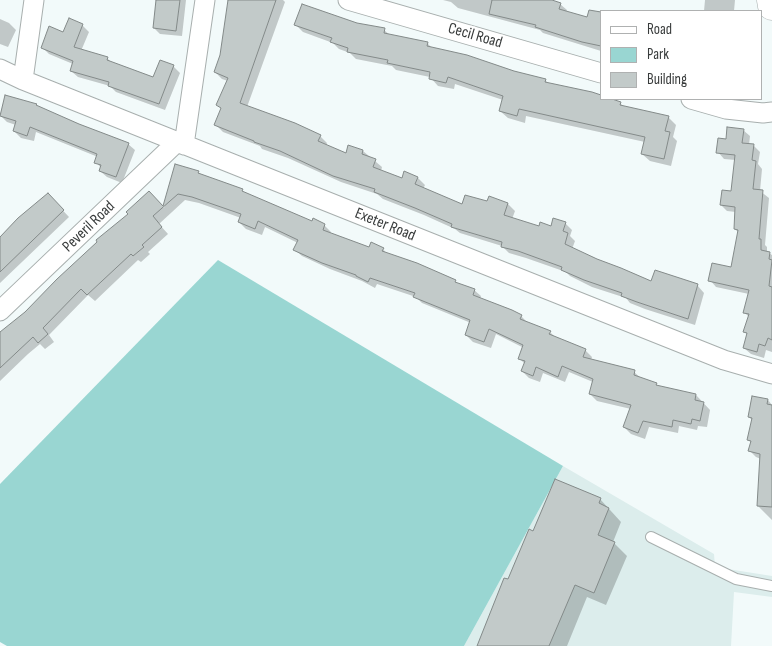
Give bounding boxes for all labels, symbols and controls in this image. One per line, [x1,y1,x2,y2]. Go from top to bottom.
legend [600,10,762,100]
street label: Cecil Road [446,19,504,53]
text: Road [647,20,672,39]
text: Park [647,45,669,64]
text: Building [647,70,687,89]
street label: Peveril Road [59,197,119,257]
street label: Exeter Road [352,204,418,246]

